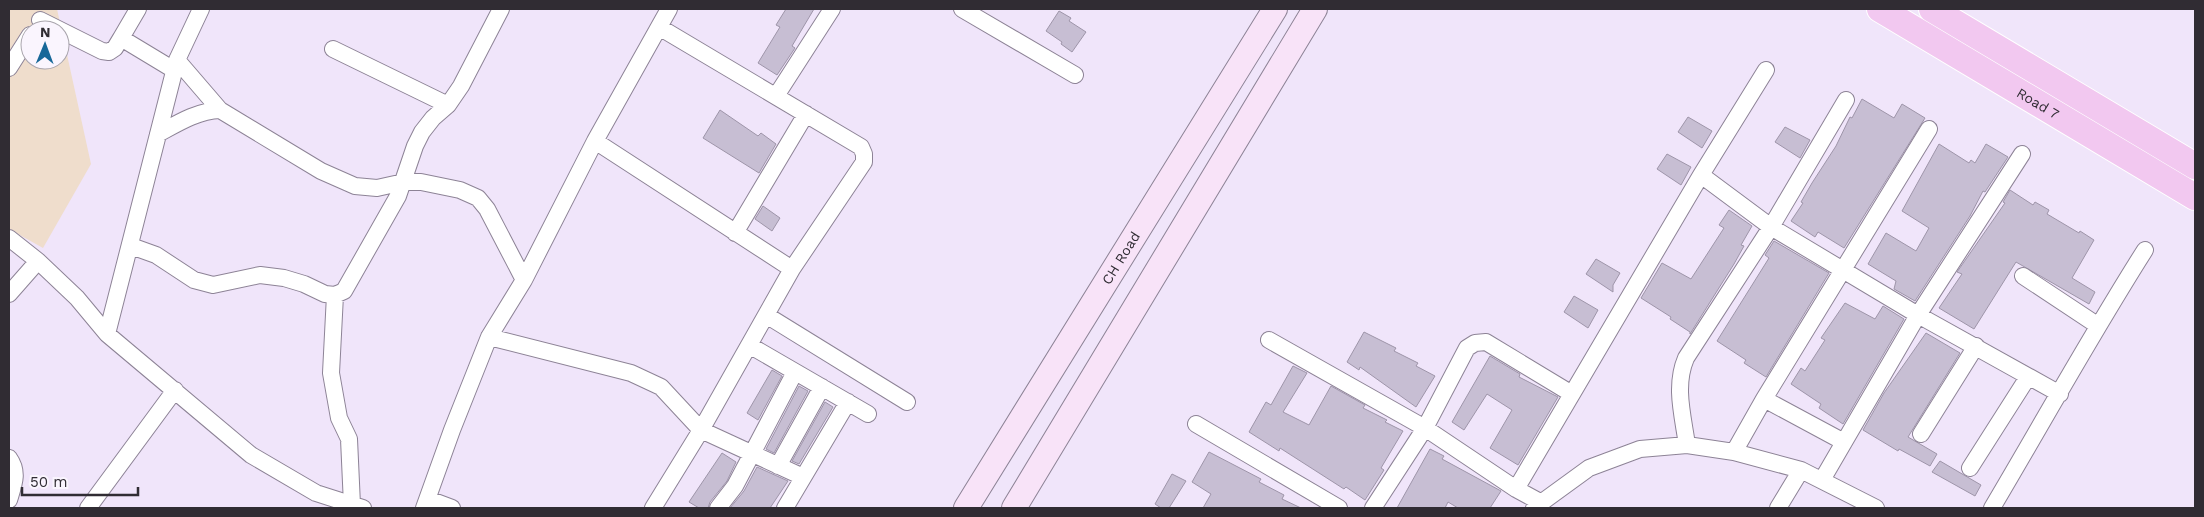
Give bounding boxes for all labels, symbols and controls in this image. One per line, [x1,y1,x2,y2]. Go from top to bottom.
north arrow [20,20,70,70]
text: N [40,24,51,40]
street label: Road 7 [2014,85,2062,122]
street label: CH Road [1098,229,1143,287]
scale bar [22,464,139,496]
text: 50 m [30,473,67,491]

